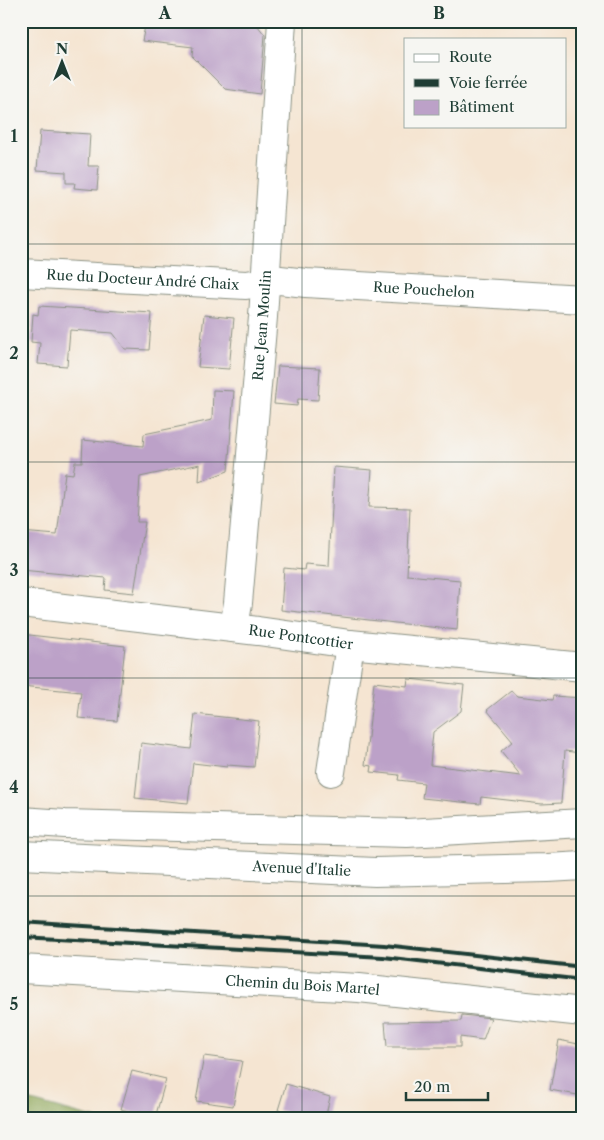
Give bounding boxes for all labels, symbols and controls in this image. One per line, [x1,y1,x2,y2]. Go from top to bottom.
text: A [158,3,172,23]
text: B [433,3,445,23]
north arrow [38,38,88,88]
legend [404,38,566,128]
text: N [56,40,68,58]
text: Route [449,47,492,66]
text: Voie ferrée [448,73,527,92]
text: Bâtiment [449,97,515,116]
text: 1 [10,126,18,146]
street label: Rue du Docteur André Chaix [46,265,241,294]
street label: Rue Jean Moulin [248,269,275,382]
street label: Rue Pouchelon [372,278,476,302]
text: 2 [9,343,19,363]
text: 3 [9,560,19,580]
street label: Rue Pontcottier [248,621,354,653]
text: 4 [9,777,19,797]
street label: Avenue d'Italie [251,857,352,880]
street label: Chemin du Bois Martel [225,971,381,999]
text: 5 [10,994,19,1014]
scale bar [406,1070,489,1102]
text: 20 m [414,1077,450,1096]

